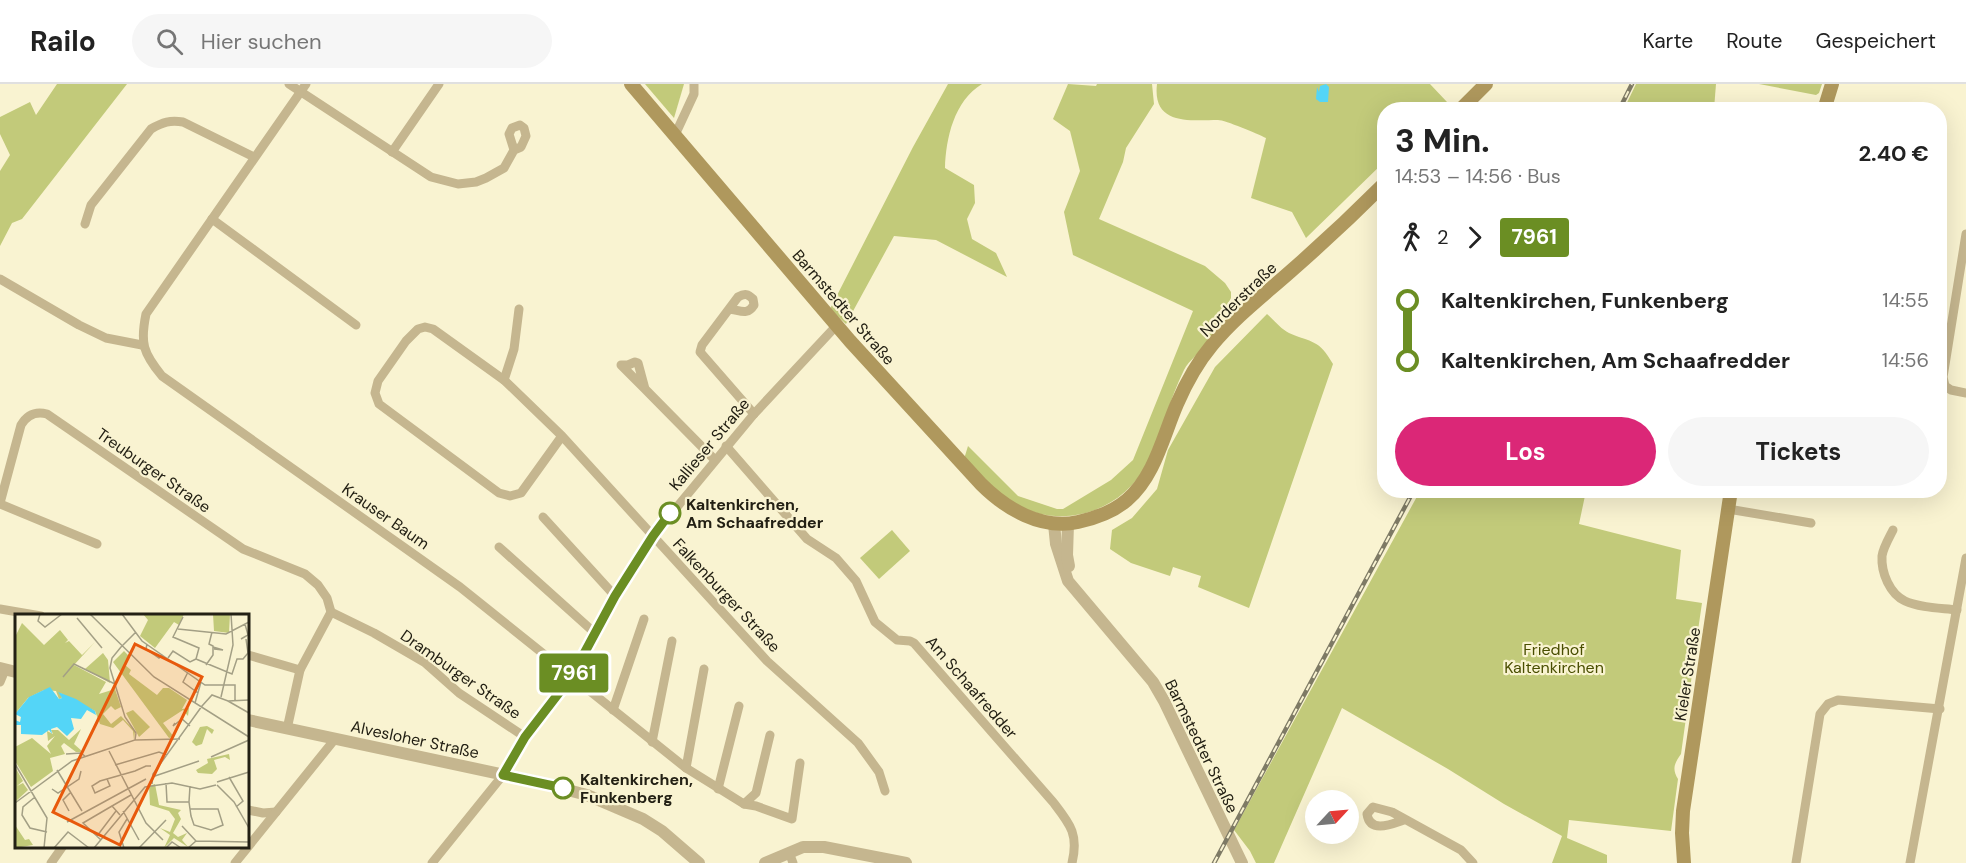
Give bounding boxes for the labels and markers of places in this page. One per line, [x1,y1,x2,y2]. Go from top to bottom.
place label: Kaltenkirchen, Am Schaafredder [686,494,824,533]
marker: Kaltenkirchen, Am Schaafredder [659,502,681,524]
place label: Kaltenkirchen, Funkenberg [580,769,693,808]
marker: Kaltenkirchen, Funkenberg [552,777,574,799]

